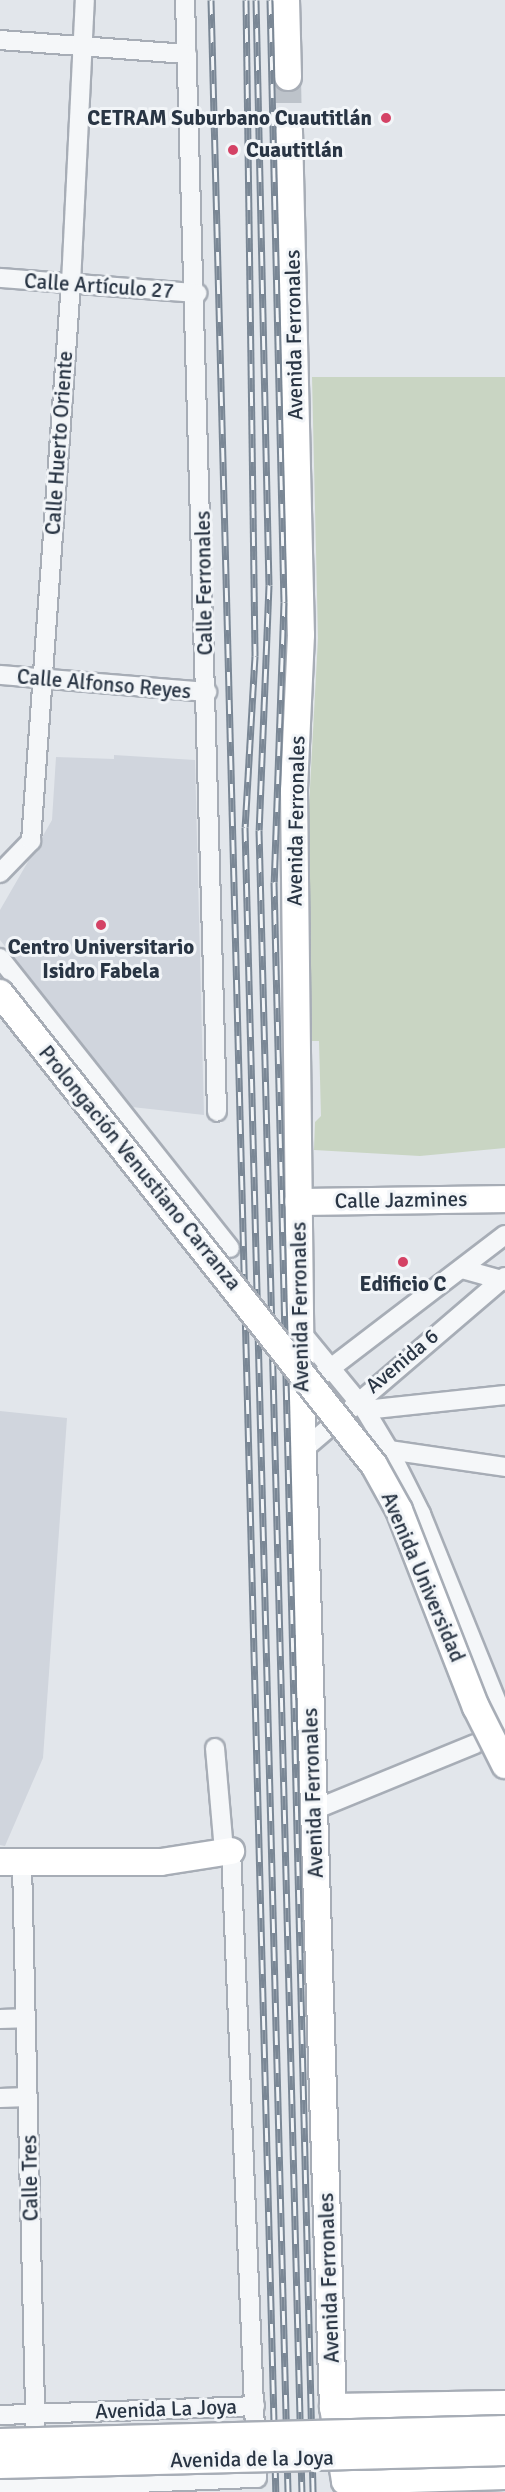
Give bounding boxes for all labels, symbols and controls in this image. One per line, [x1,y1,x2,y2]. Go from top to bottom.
place label: CETRAM Suburbano Cuautitlán [87,105,372,131]
marker: CETRAM Suburbano Cuautitlán [377,109,395,127]
place label: Cuautitlán [246,137,343,163]
marker: Cuautitlán [224,141,242,159]
street label: Avenida Ferronales [280,250,308,420]
street label: Calle Artículo 27 [23,268,175,304]
street label: Calle Huerto Oriente [40,350,78,536]
street label: Calle Ferronales [190,510,218,656]
street label: Calle Alfonso Reyes [16,664,192,704]
street label: Avenida Ferronales [282,736,310,906]
marker: Centro Universitario Isidro Fabela [94,918,108,932]
place label: Centro Universitario Isidro Fabela [8,934,194,984]
street label: Prolongación Venustiano Carranza [33,1041,247,1295]
street label: Calle Jazmines [334,1186,468,1214]
street label: Avenida Ferronales [286,1222,314,1392]
marker: Edificio C [396,1255,410,1269]
place label: Edificio C [360,1271,446,1297]
street label: Avenida 6 [361,1323,443,1399]
street label: Avenida Universidad [376,1488,470,1666]
street label: Avenida Ferronales [297,1707,329,1879]
street label: Calle Tres [17,2135,43,2221]
street label: Avenida Ferronales [313,2192,345,2364]
street label: Avenida La Joya [95,2394,237,2424]
street label: Avenida de la Joya [170,2445,334,2473]

